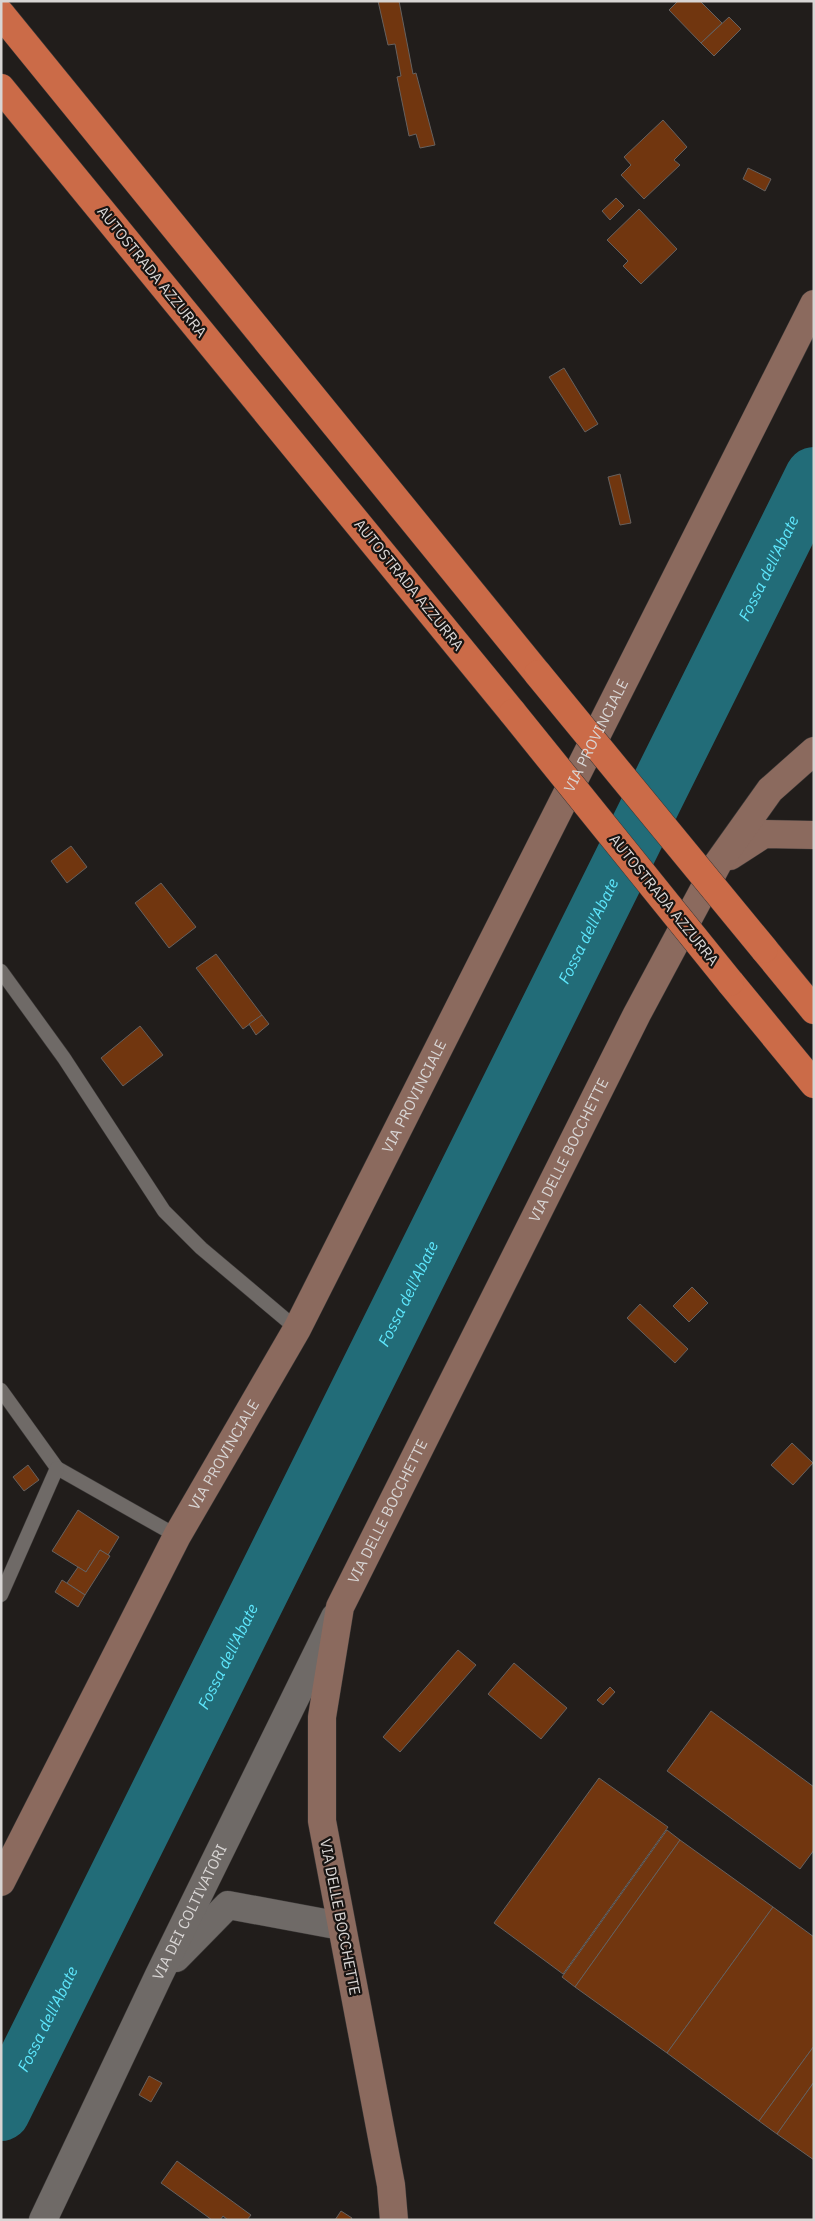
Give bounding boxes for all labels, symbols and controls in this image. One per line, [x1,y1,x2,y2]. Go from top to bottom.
street label: AUTOSTRADA AZZURRA [93,202,212,342]
water label: Fossa dell'Abate [734,512,803,624]
street label: AUTOSTRADA AZZURRA [350,515,469,655]
street label: VIA PROVINCIALE [559,676,632,795]
street label: AUTOSTRADA AZZURRA [605,830,724,970]
water label: Fossa dell'Abate [553,875,623,987]
street label: VIA PROVINCIALE [377,1036,450,1156]
street label: VIA DELLE BOCCHETTE [524,1075,612,1225]
water label: Fossa dell'Abate [373,1237,442,1350]
street label: VIA PROVINCIALE [184,1396,263,1513]
street label: VIA DELLE BOCCHETTE [343,1436,432,1587]
water label: Fossa dell'Abate [193,1600,262,1712]
street label: VIA DELLE BOCCHETTE [316,1837,365,1997]
street label: VIA DEI COLTIVATORI [148,1841,231,1983]
water label: Fossa dell'Abate [13,1963,82,2075]

